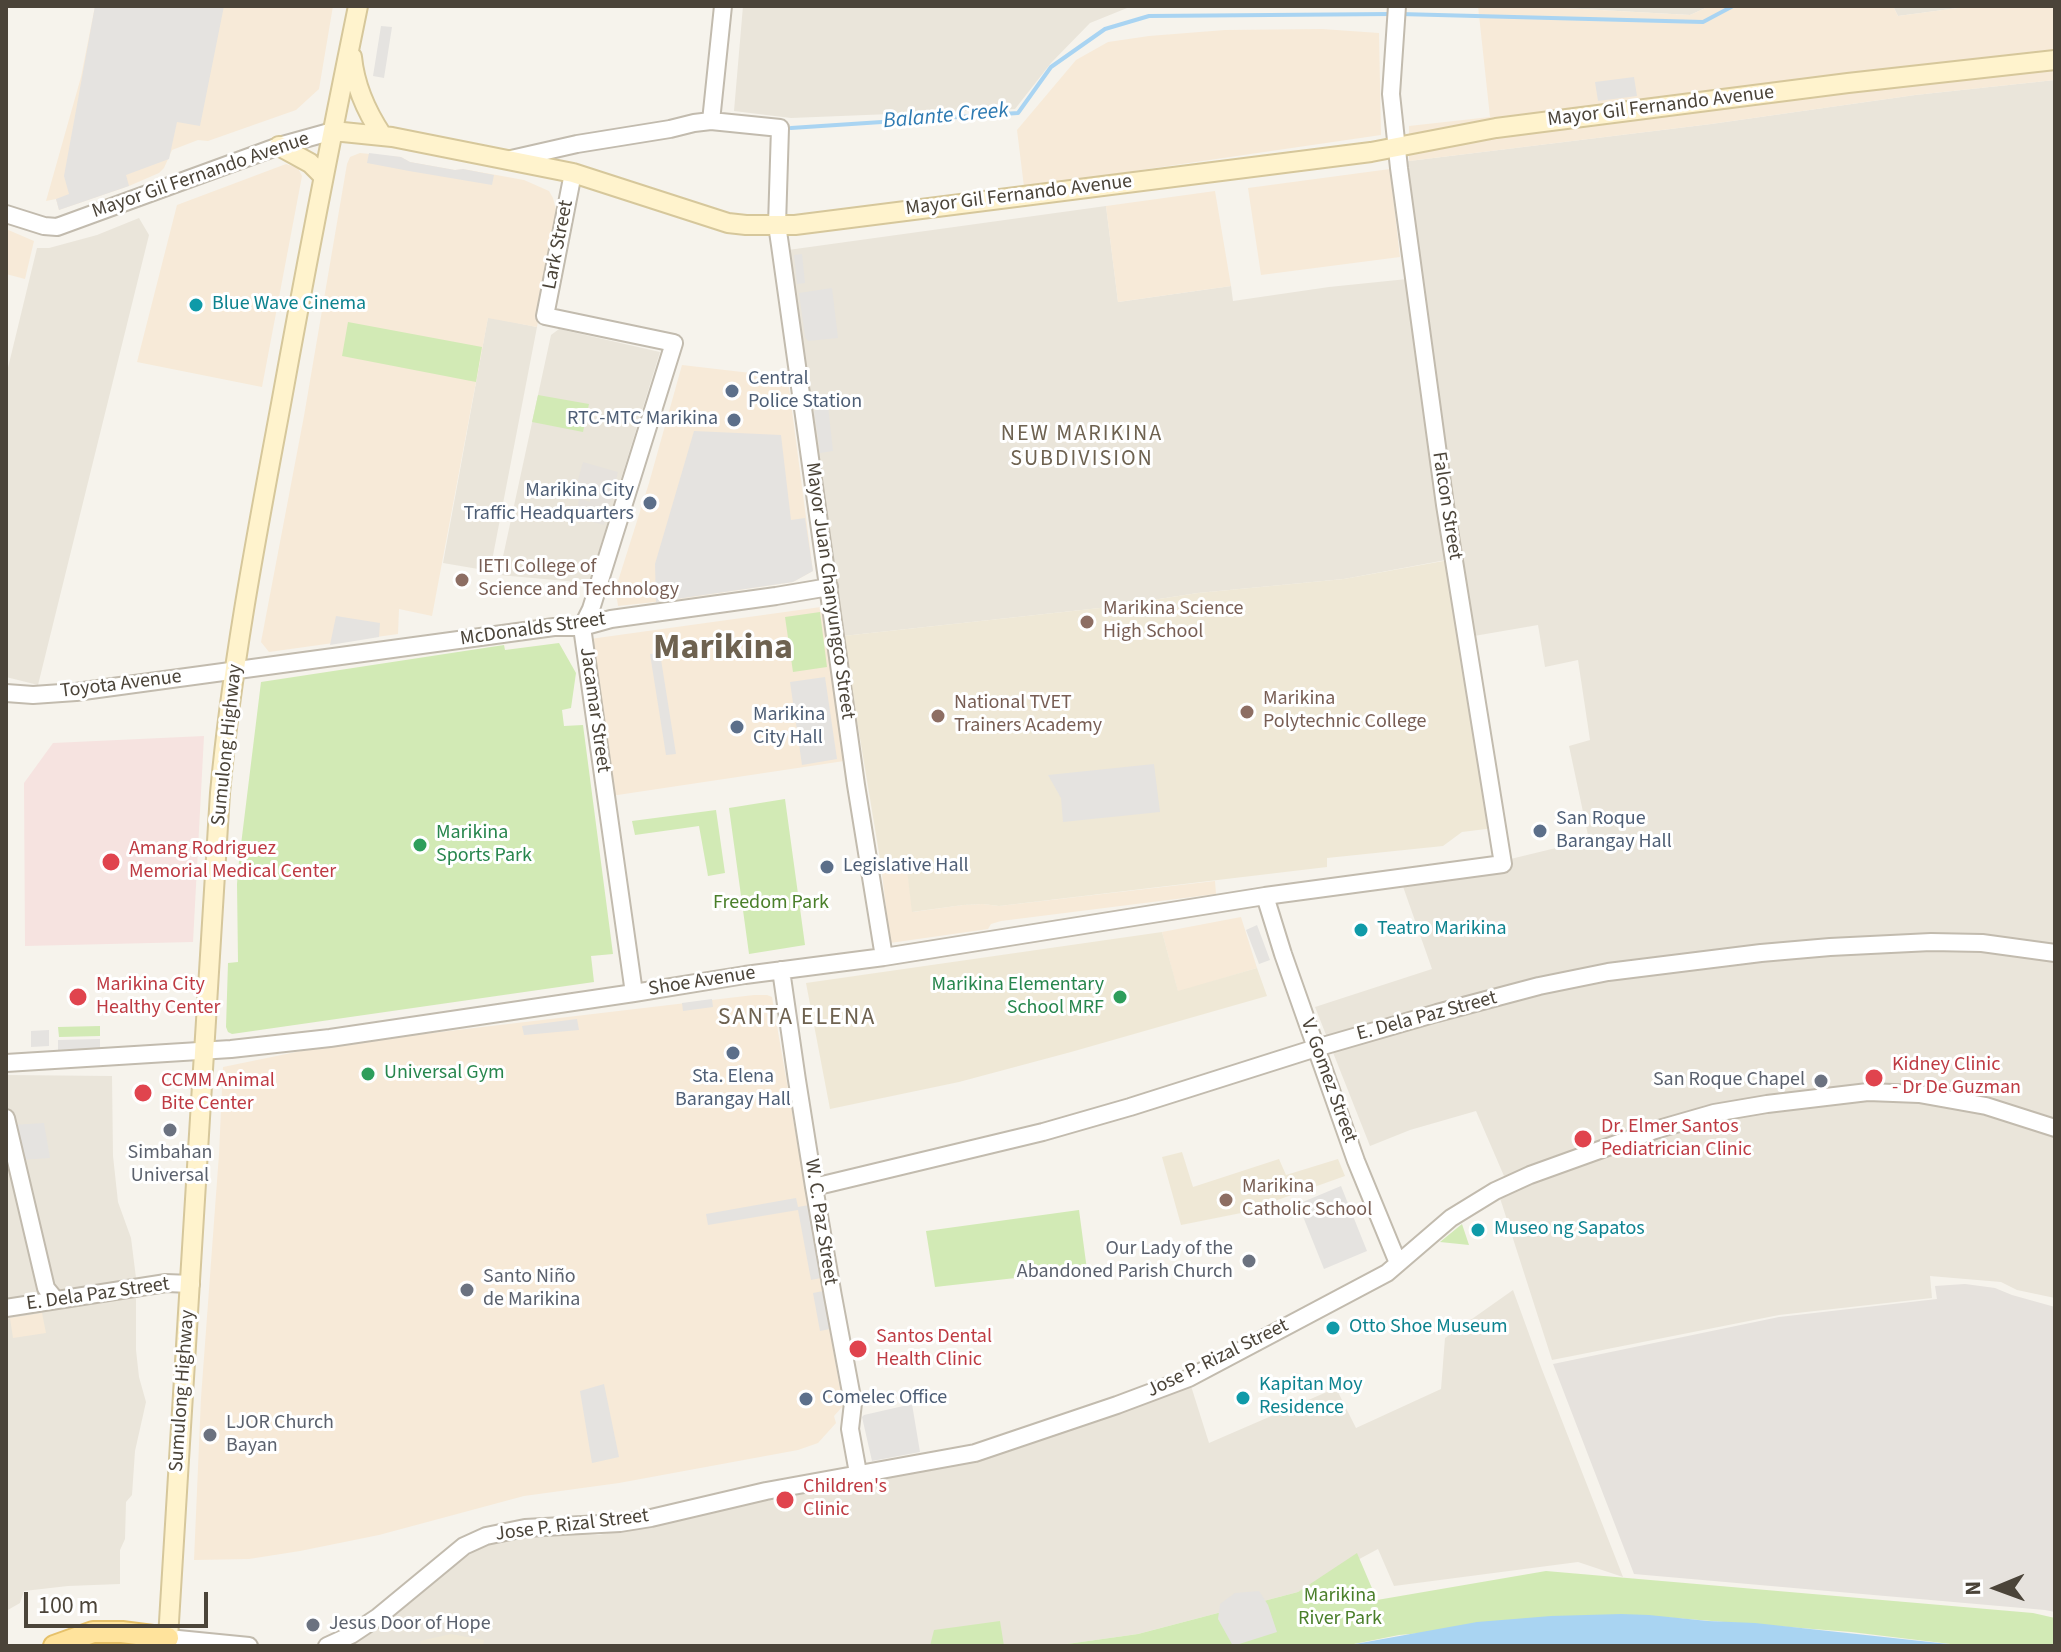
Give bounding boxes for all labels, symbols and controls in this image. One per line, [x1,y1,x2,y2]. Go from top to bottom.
street label: Mayor Gil Fernando Avenue [1546,81,1776,133]
water label: Balante Creek [882,98,1010,136]
street label: Mayor Gil Fernando Avenue [89,128,313,224]
street label: Mayor Gil Fernando Avenue [904,170,1134,222]
street label: Lark Street [539,198,579,292]
place label: Blue Wave Cinema [212,293,366,317]
marker: Blue Wave Cinema [187,296,205,314]
place label: Central Police Station [748,368,862,415]
marker: Central Police Station [723,382,741,400]
place label: RTC-MTC Marikina [567,408,718,432]
marker: RTC-MTC Marikina [725,411,743,429]
district label: NEW MARIKINA SUBDIVISION [1001,422,1163,474]
street label: Falcon Street [1426,450,1466,562]
street label: Mayor Juan Chanyungco Street [799,461,859,721]
place label: Marikina City Traffic Headquarters [464,480,634,527]
marker: Marikina City Traffic Headquarters [641,494,659,512]
place label: IETI College of Science and Technology [478,556,679,603]
marker: IETI College of Science and Technology [453,571,471,589]
place label: Marikina Science High School [1103,598,1244,645]
street label: McDonalds Street [459,608,607,652]
marker: Marikina Science High School [1078,613,1096,631]
district label: Marikina [653,628,793,672]
street label: Jacamar Street [573,646,615,774]
street label: Sumulong Highway [208,663,248,827]
street label: Toyota Avenue [59,666,183,704]
place label: Marikina Polytechnic College [1263,688,1426,735]
place label: National TVET Trainers Academy [954,692,1102,739]
marker: Marikina Polytechnic College [1238,703,1256,721]
place label: Marikina City Hall [753,704,825,751]
marker: National TVET Trainers Academy [929,707,947,725]
marker: Marikina City Hall [728,718,746,736]
place label: San Roque Barangay Hall [1556,808,1672,855]
place label: Marikina Sports Park [436,822,532,869]
marker: San Roque Barangay Hall [1531,822,1549,840]
marker: Marikina Sports Park [411,836,429,854]
place label: Amang Rodriguez Memorial Medical Center [129,838,336,885]
marker: Amang Rodriguez Memorial Medical Center [100,851,122,873]
place label: Legislative Hall [843,855,969,879]
marker: Legislative Hall [818,858,836,876]
park label: Freedom Park [713,892,829,916]
place label: Teatro Marikina [1377,918,1507,942]
marker: Teatro Marikina [1352,921,1370,939]
street label: Shoe Avenue [647,962,757,1002]
place label: Marikina City Healthy Center [96,974,220,1021]
place label: Marikina Elementary School MRF [931,974,1104,1021]
marker: Marikina City Healthy Center [67,986,89,1008]
street label: E. Dela Paz Street [1354,987,1500,1047]
marker: Marikina Elementary School MRF [1111,988,1129,1006]
district label: SANTA ELENA [718,1005,876,1033]
street label: V. Gomez Street [1294,1016,1362,1146]
marker: Sta. Elena Barangay Hall [724,1044,742,1062]
place label: Kidney Clinic - Dr De Guzman [1892,1054,2021,1101]
place label: Universal Gym [384,1062,505,1086]
marker: Universal Gym [359,1065,377,1083]
place label: Sta. Elena Barangay Hall [675,1066,791,1113]
marker: Kidney Clinic - Dr De Guzman [1863,1067,1885,1089]
place label: San Roque Chapel [1653,1069,1805,1093]
place label: CCMM Animal Bite Center [161,1070,275,1117]
marker: San Roque Chapel [1812,1072,1830,1090]
marker: CCMM Animal Bite Center [132,1082,154,1104]
place label: Dr. Elmer Santos Pediatrician Clinic [1601,1116,1752,1163]
marker: Simbahan Universal [161,1121,179,1139]
marker: Dr. Elmer Santos Pediatrician Clinic [1572,1128,1594,1150]
place label: Simbahan Universal [128,1142,212,1189]
street label: W. C. Paz Street [798,1157,842,1287]
place label: Marikina Catholic School [1242,1176,1372,1223]
marker: Marikina Catholic School [1217,1191,1235,1209]
place label: Museo ng Sapatos [1494,1218,1645,1242]
marker: Museo ng Sapatos [1469,1221,1487,1239]
place label: Our Lady of the Abandoned Parish Church [1017,1238,1233,1285]
marker: Our Lady of the Abandoned Parish Church [1240,1252,1258,1270]
place label: Santo Niño de Marikina [483,1266,580,1313]
street label: E. Dela Paz Street [25,1273,171,1317]
marker: Santo Niño de Marikina [458,1281,476,1299]
street label: Sumulong Highway [165,1309,201,1473]
street label: Jose P. Rizal Street [1143,1314,1293,1404]
place label: Otto Shoe Museum [1349,1316,1507,1340]
marker: Otto Shoe Museum [1324,1319,1342,1337]
place label: Santos Dental Health Clinic [876,1326,992,1373]
marker: Santos Dental Health Clinic [847,1338,869,1360]
place label: Kapitan Moy Residence [1259,1374,1363,1421]
place label: Comelec Office [822,1387,947,1411]
marker: Kapitan Moy Residence [1234,1389,1252,1407]
marker: Comelec Office [797,1390,815,1408]
place label: LJOR Church Bayan [226,1412,334,1459]
marker: LJOR Church Bayan [201,1426,219,1444]
place label: Children's Clinic [803,1476,887,1523]
marker: Children's Clinic [774,1489,796,1511]
street label: Jose P. Rizal Street [494,1505,650,1547]
north arrow [1957,1548,2037,1628]
scale bar [28,1576,212,1626]
text: N [1957,1581,1989,1596]
park label: Marikina River Park [1298,1585,1382,1632]
text: 100 m [38,1588,98,1623]
place label: Jesus Door of Hope [329,1613,491,1637]
marker: Jesus Door of Hope [304,1616,322,1634]

